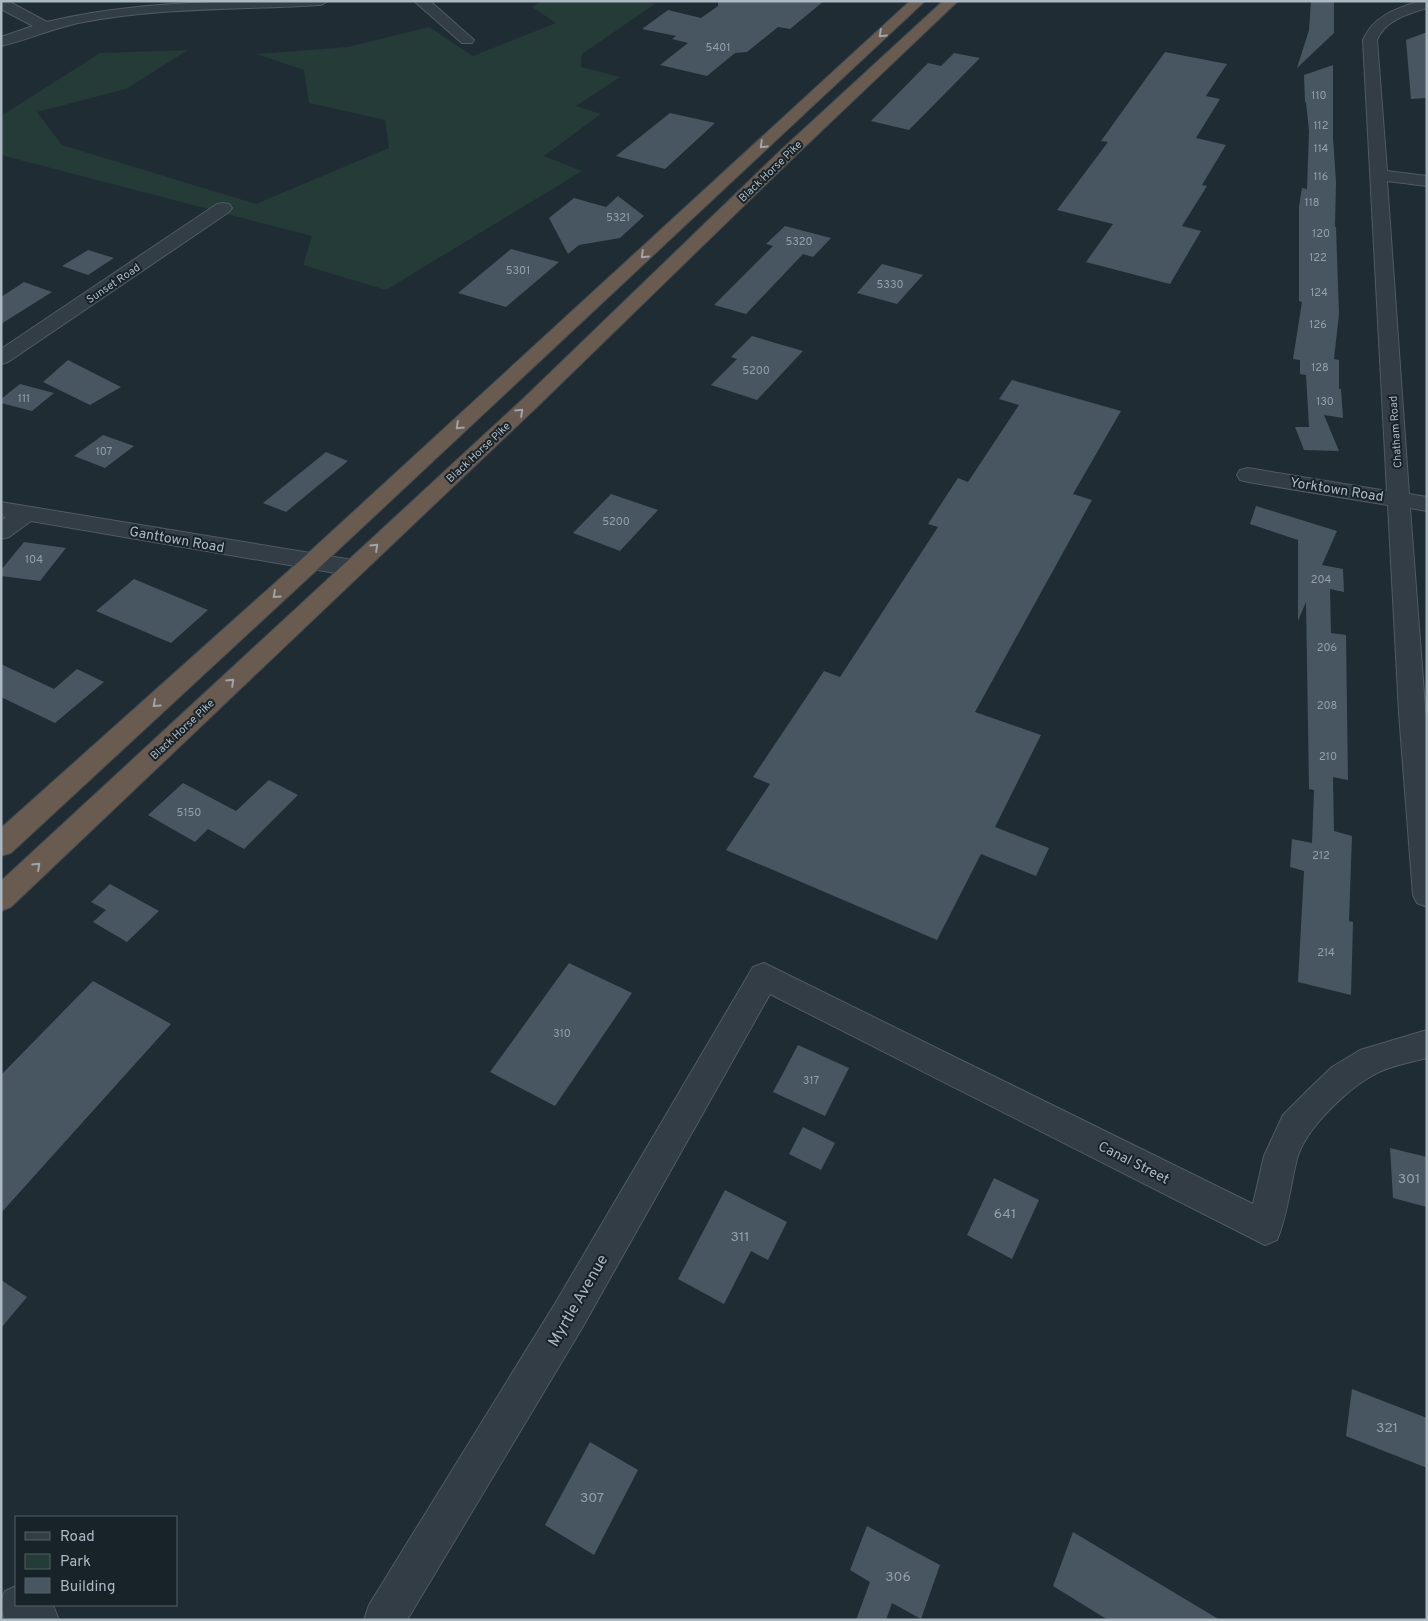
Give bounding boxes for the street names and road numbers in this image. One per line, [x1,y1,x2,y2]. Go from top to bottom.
street label: Black Horse Pike [736,138,805,205]
street label: Sunset Road [84,261,143,307]
street label: Chatham Road [1386,395,1406,469]
street label: Black Horse Pike [444,419,514,486]
street label: Yorktown Road [1289,475,1385,506]
street label: Ganttown Road [128,524,226,557]
street label: Black Horse Pike [148,696,218,763]
street label: Canal Street [1095,1138,1172,1188]
street label: Myrtle Avenue [544,1251,613,1351]

